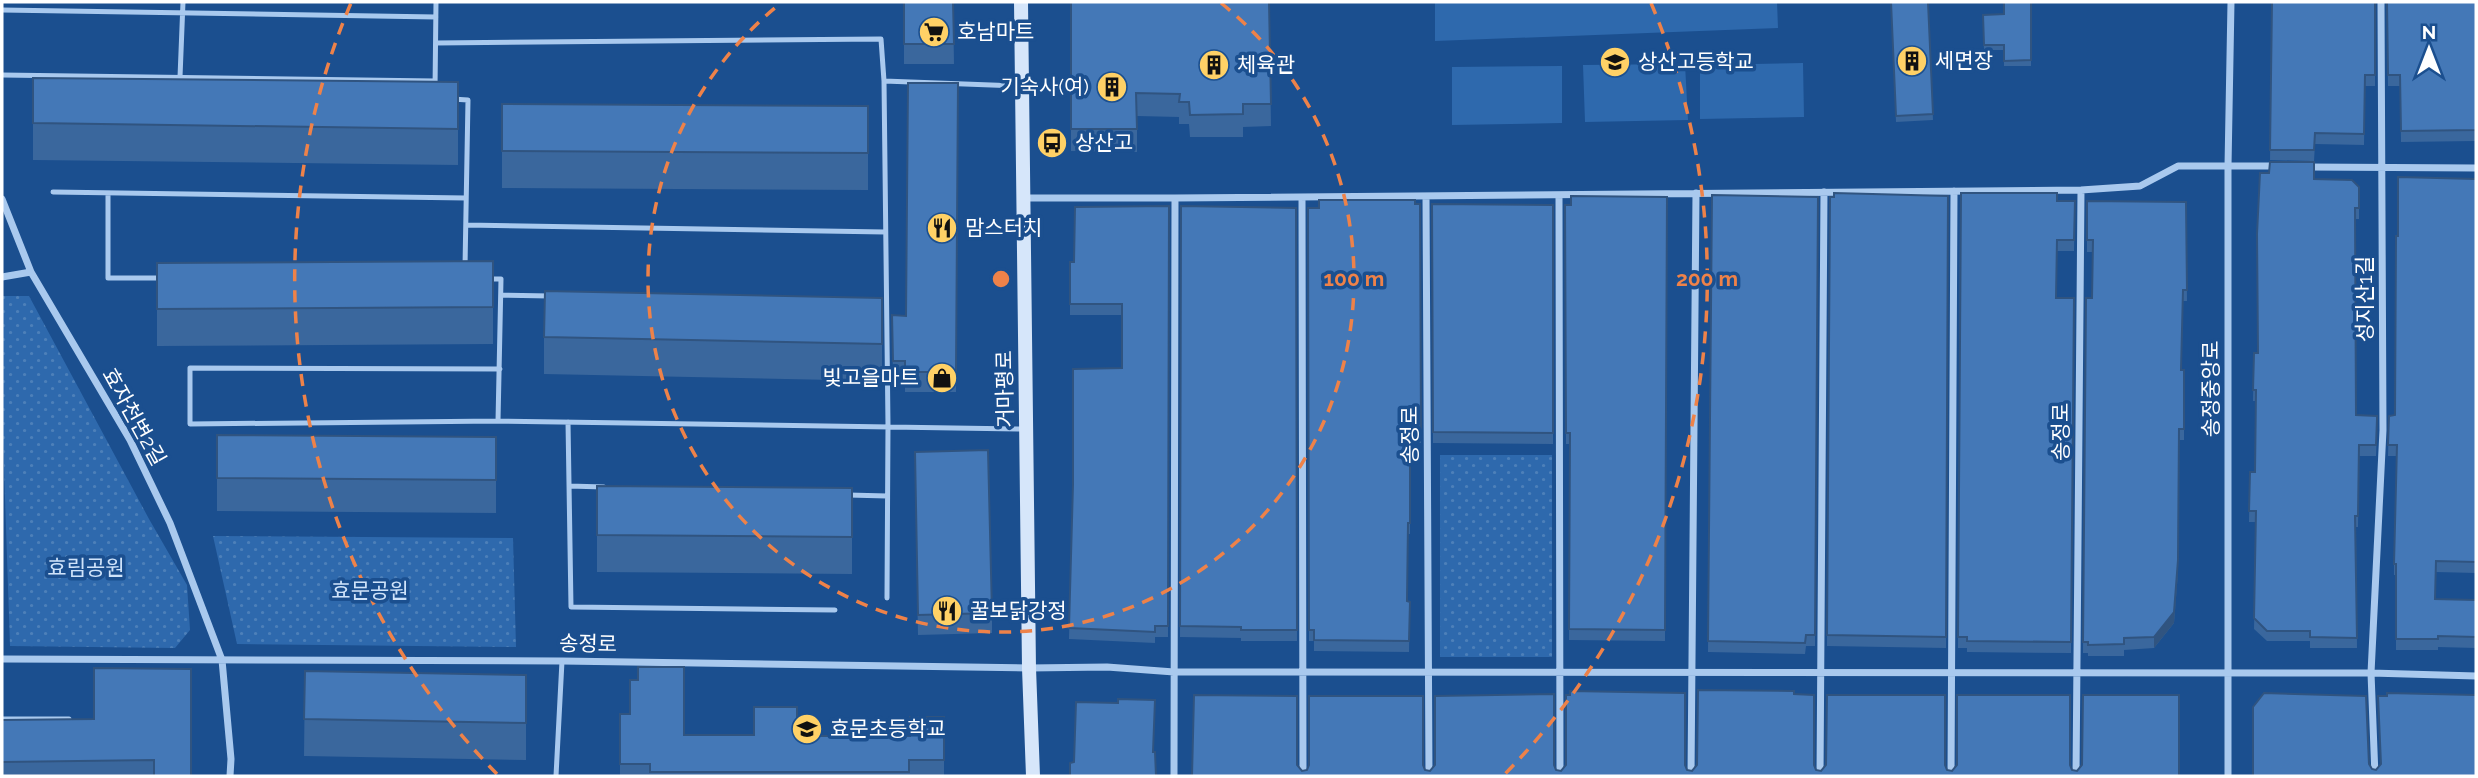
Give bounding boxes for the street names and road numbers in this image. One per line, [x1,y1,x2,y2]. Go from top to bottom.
street label: 성지산1길 [2352,256,2377,342]
street label: 송정중앙로 [2198,341,2223,437]
street label: 거마평로 [991,350,1018,428]
street label: 효자천변2길 [97,364,171,470]
street label: 송정로 [2048,403,2073,461]
street label: 송정로 [1397,406,1422,464]
street label: 송정로 [559,630,617,657]

